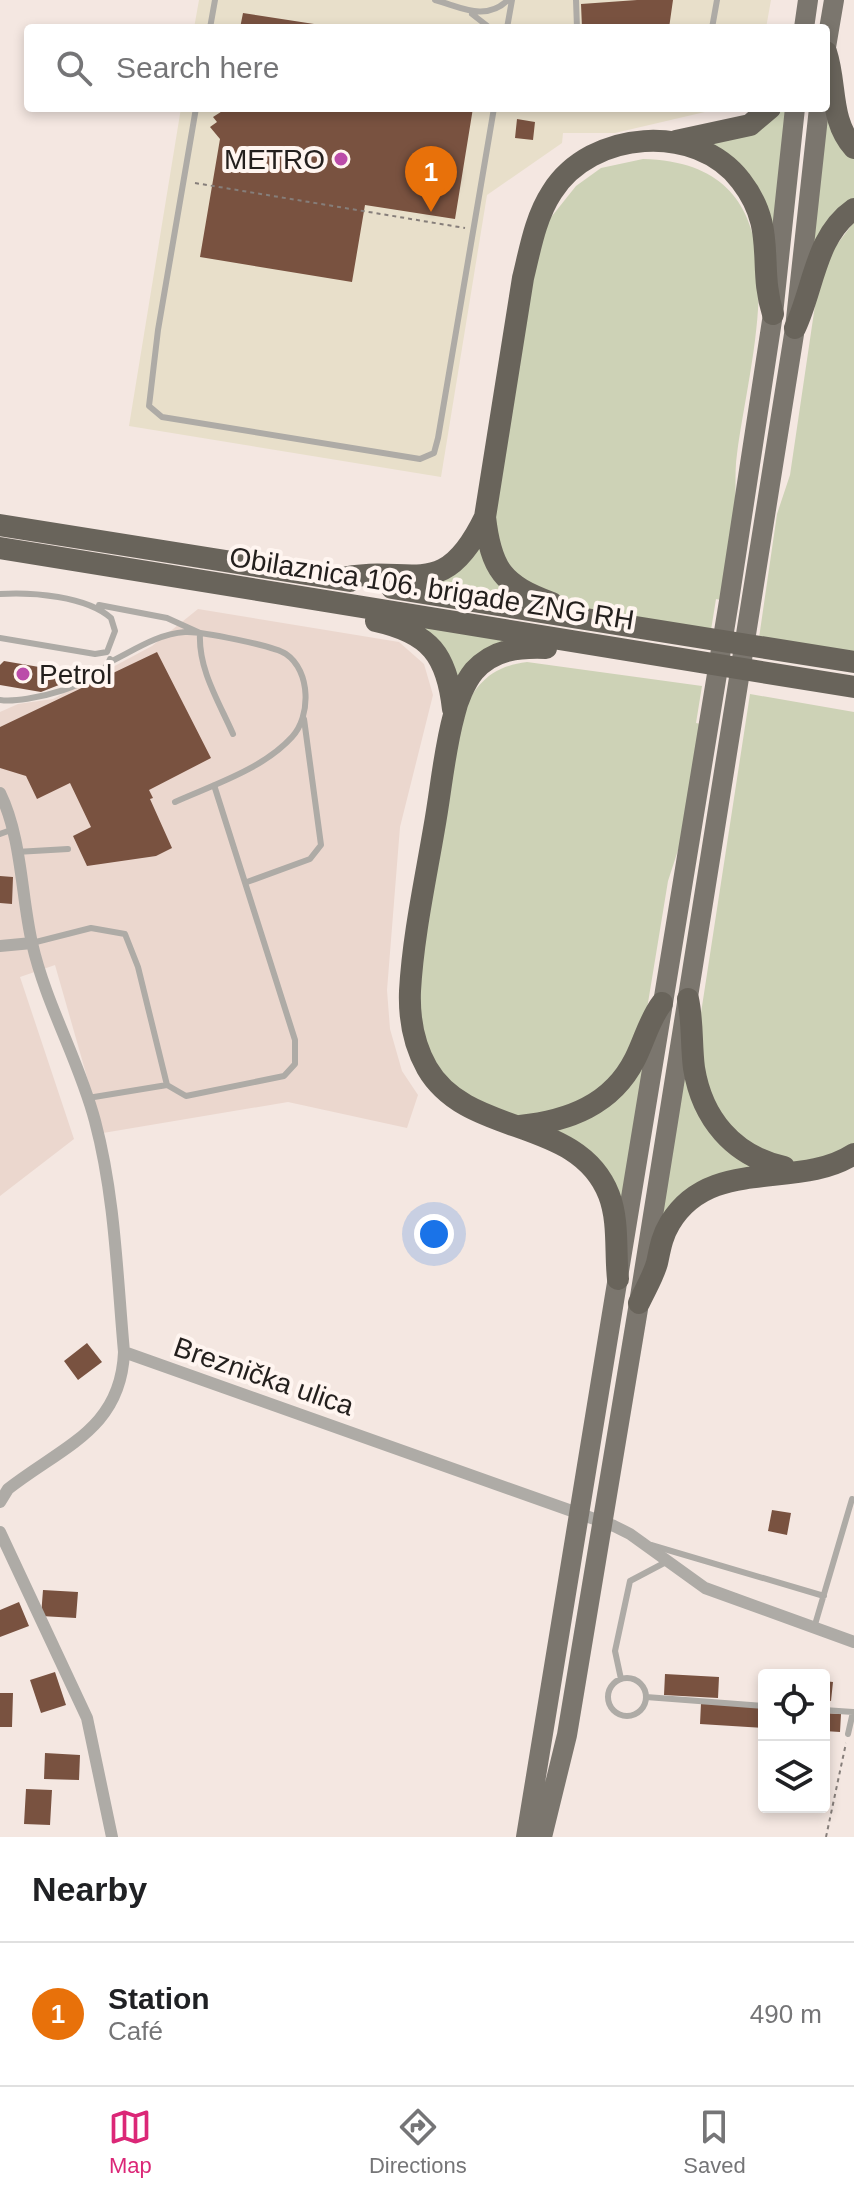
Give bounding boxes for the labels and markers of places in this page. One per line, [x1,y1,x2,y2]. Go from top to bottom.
place label: METRO [224,144,325,175]
pin: 1 [405,146,457,212]
marker: METRO [332,150,350,168]
place label: Petrol [39,659,112,690]
marker: Petrol [14,665,32,683]

